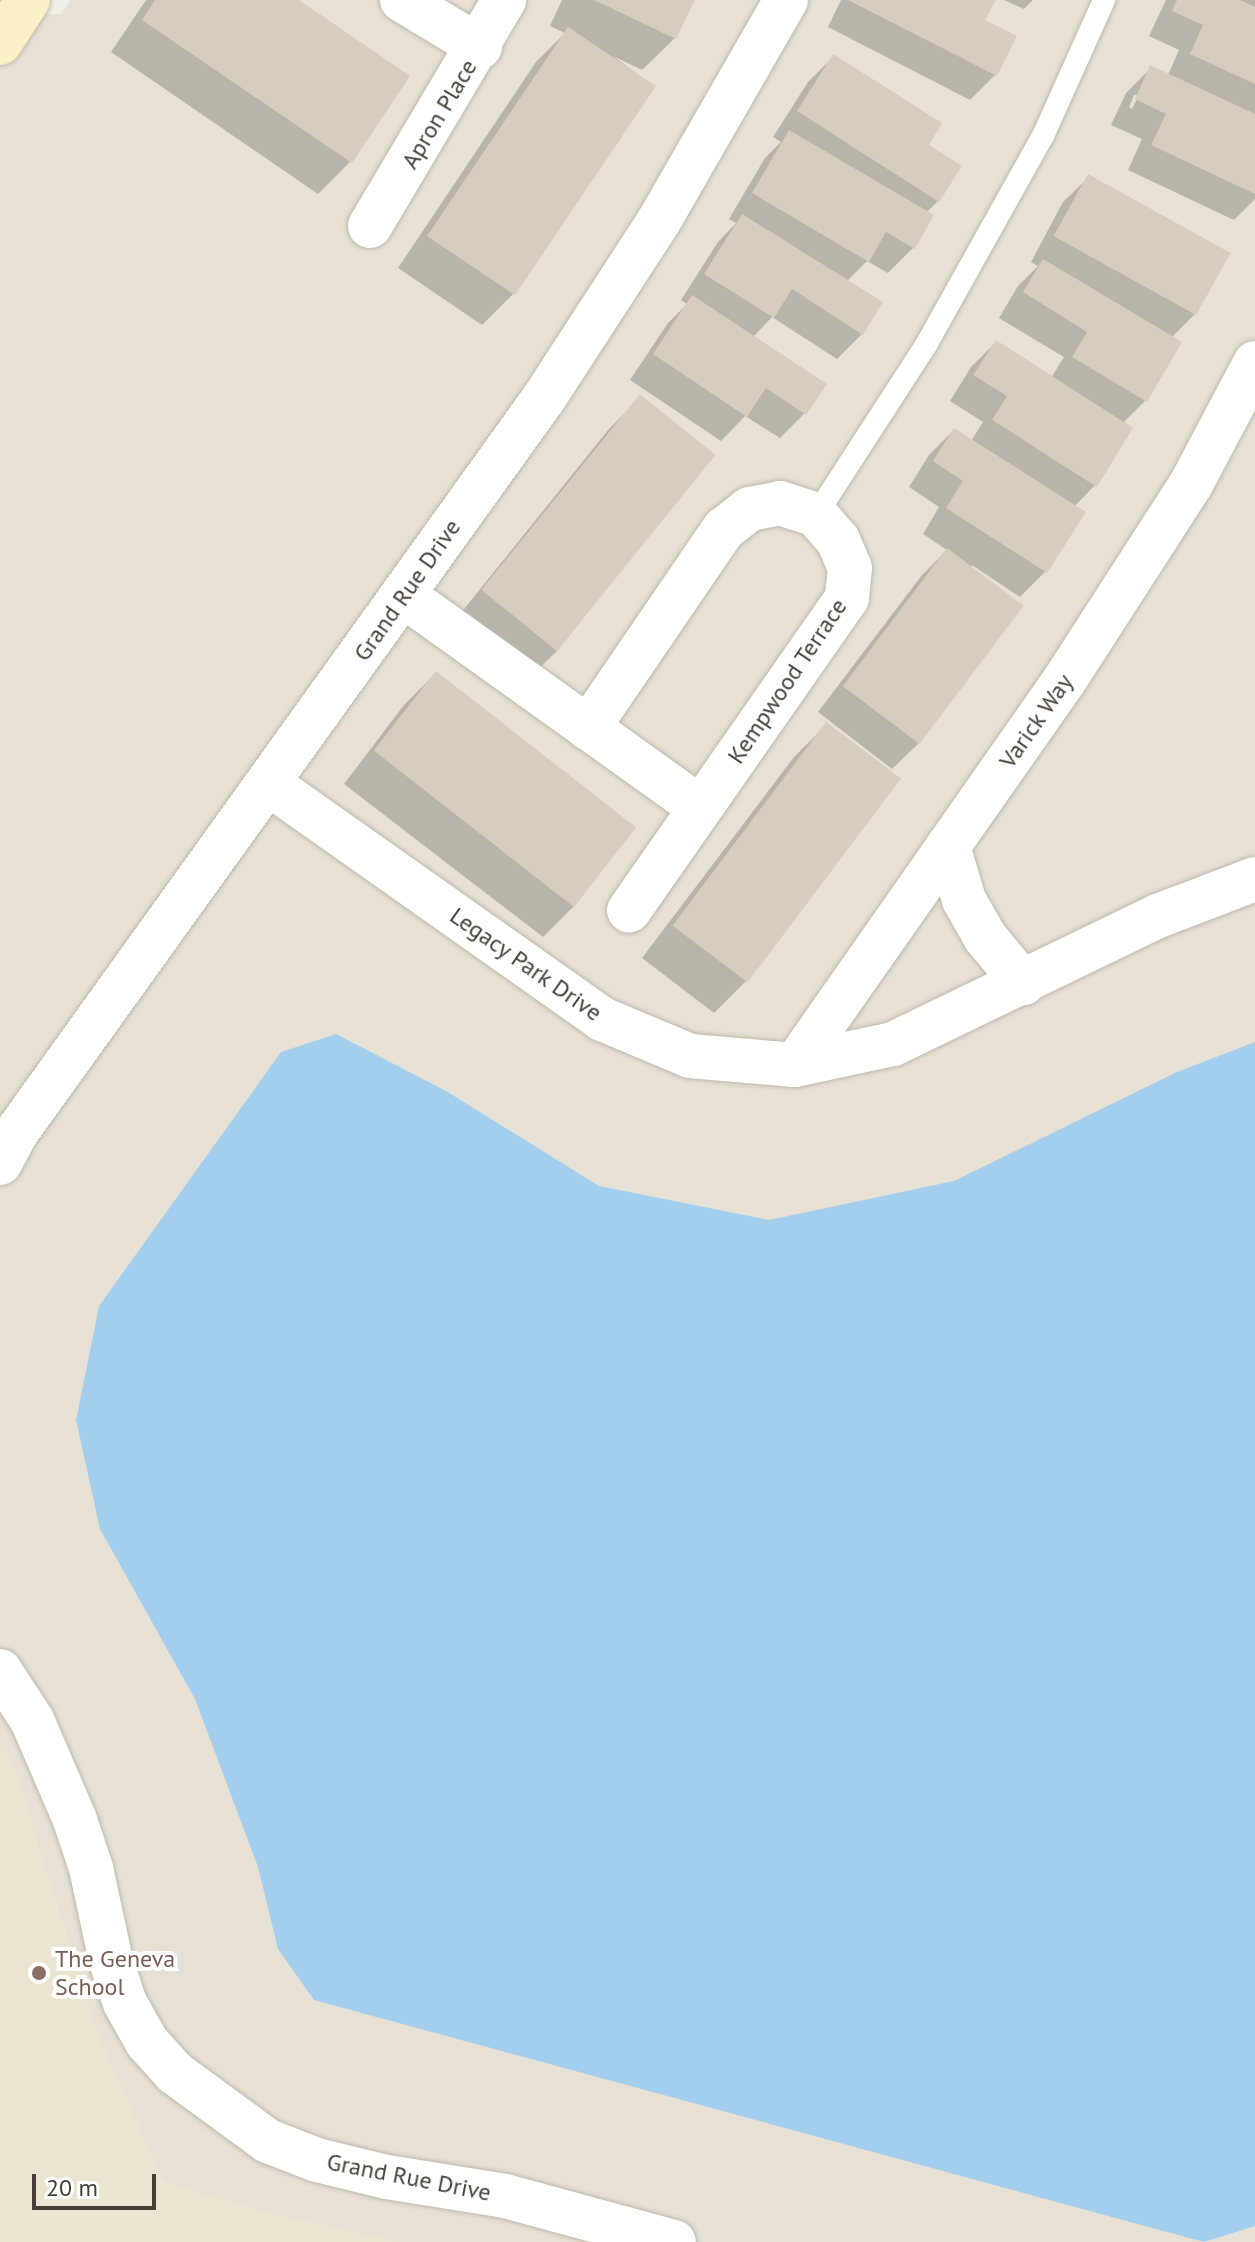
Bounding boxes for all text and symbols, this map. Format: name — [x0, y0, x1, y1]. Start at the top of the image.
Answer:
street label: Apron Place — [395, 54, 483, 174]
street label: Grand Rue Drive — [347, 514, 467, 666]
street label: Kempwood Terrace — [721, 593, 853, 769]
street label: Varick Way — [993, 668, 1079, 774]
street label: Legacy Park Drive — [444, 901, 608, 1027]
place label: The Geneva School — [55, 1945, 175, 2001]
marker: The Geneva School — [30, 1964, 48, 1982]
street label: Grand Rue Drive — [325, 2147, 493, 2207]
scale bar — [36, 2158, 160, 2208]
text: 20 m — [46, 2172, 98, 2203]

